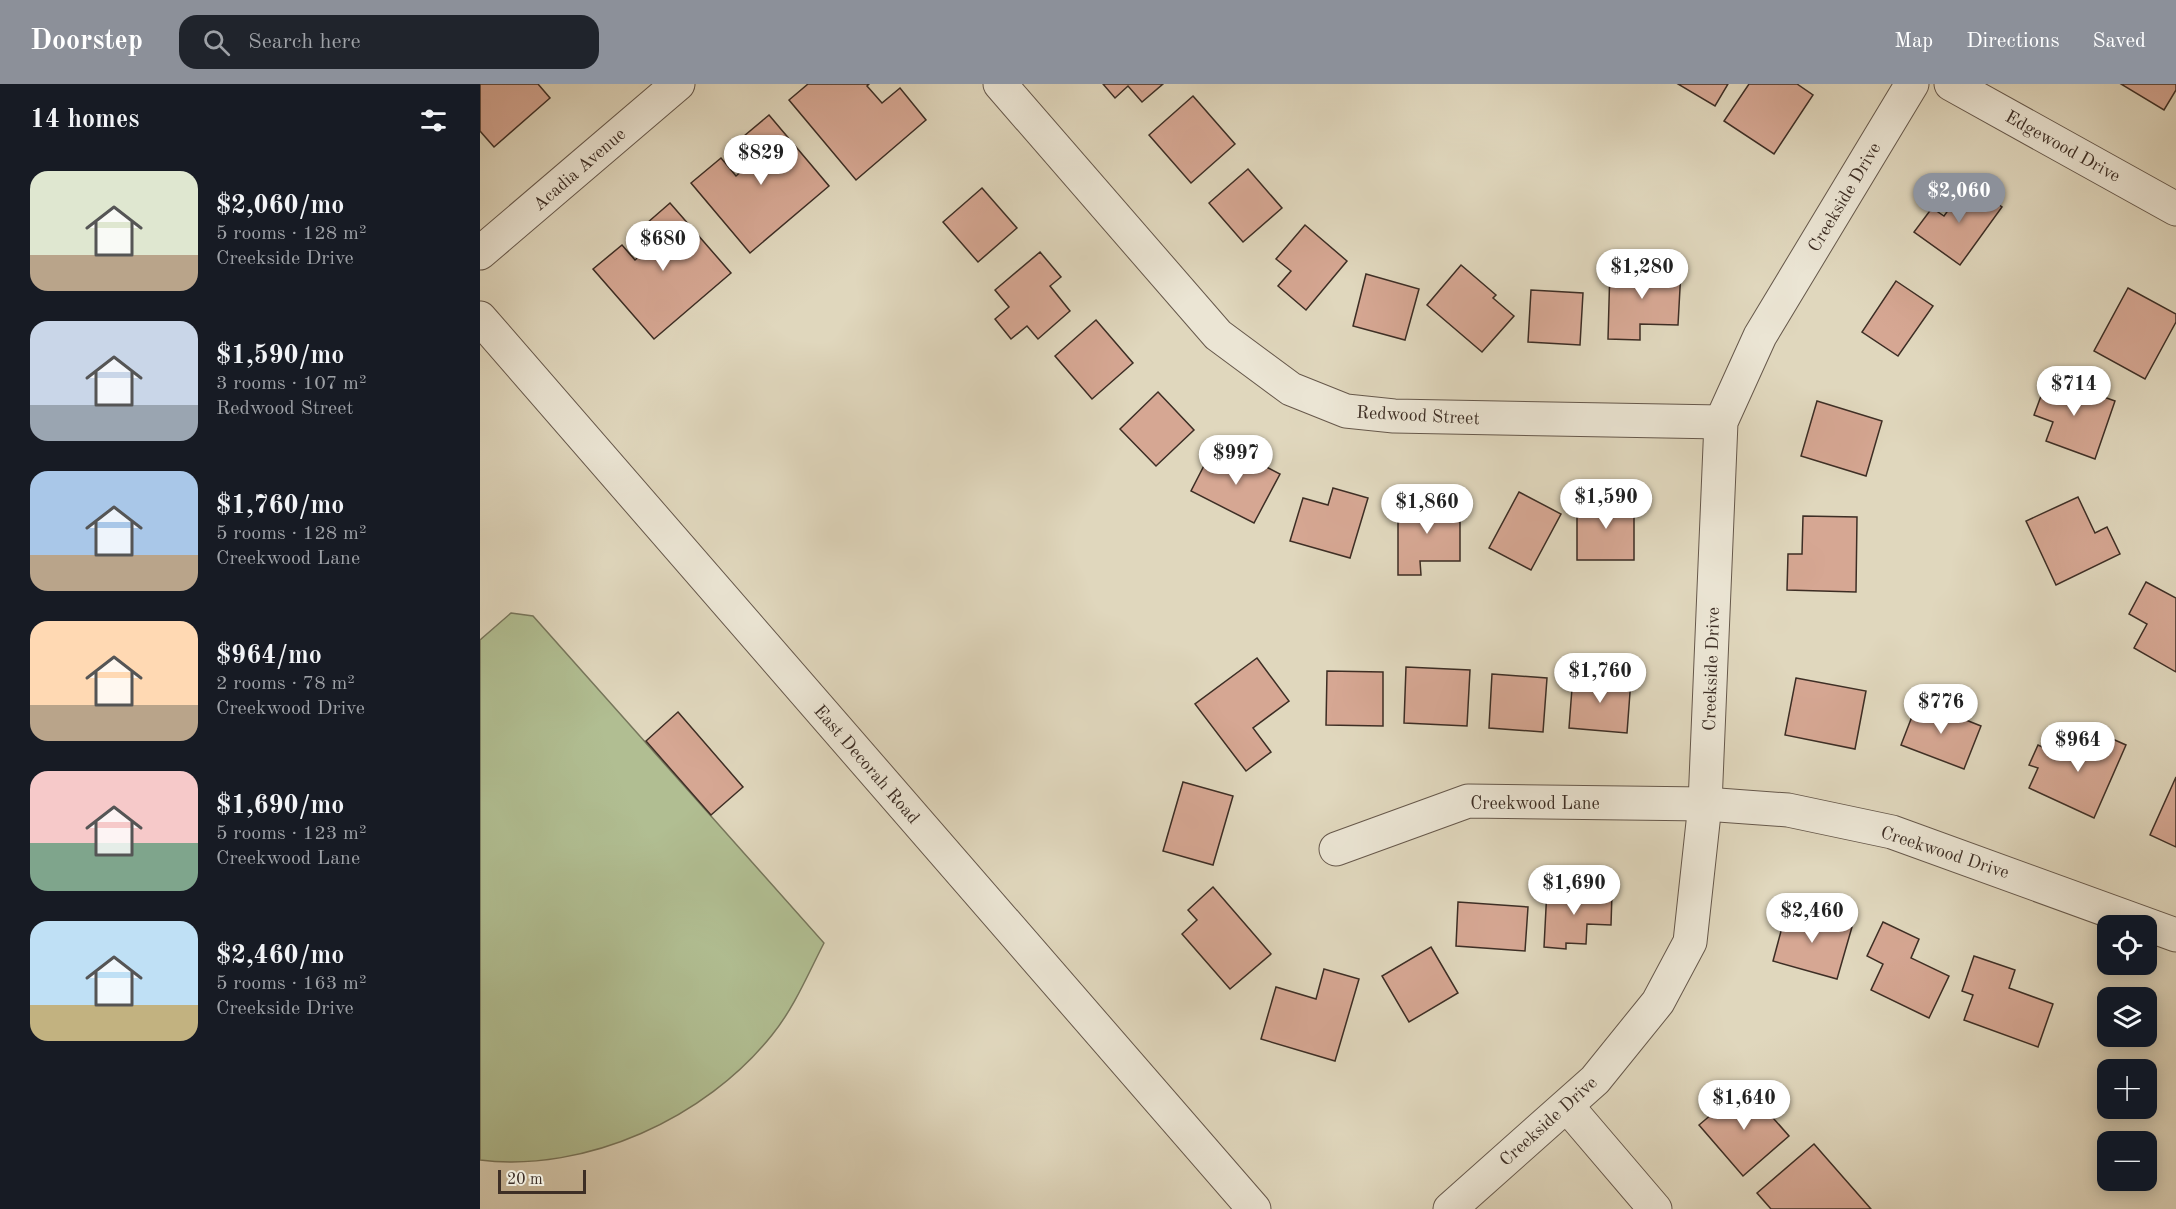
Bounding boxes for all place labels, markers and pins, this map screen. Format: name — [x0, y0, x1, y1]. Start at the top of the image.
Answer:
pin: $829 — [725, 135, 797, 186]
pin: $2,060 — [1910, 173, 2008, 224]
pin: $680 — [627, 221, 699, 272]
pin: $1,280 — [1593, 249, 1691, 300]
pin: $714 — [2038, 366, 2110, 417]
pin: $997 — [1200, 435, 1272, 486]
pin: $1,590 — [1557, 479, 1655, 530]
pin: $1,860 — [1378, 484, 1476, 535]
pin: $1,760 — [1551, 653, 1649, 704]
pin: $776 — [1905, 684, 1977, 735]
pin: $964 — [2042, 722, 2114, 773]
pin: $1,690 — [1525, 865, 1623, 916]
pin: $2,460 — [1763, 893, 1861, 944]
pin: $1,640 — [1695, 1080, 1793, 1131]

